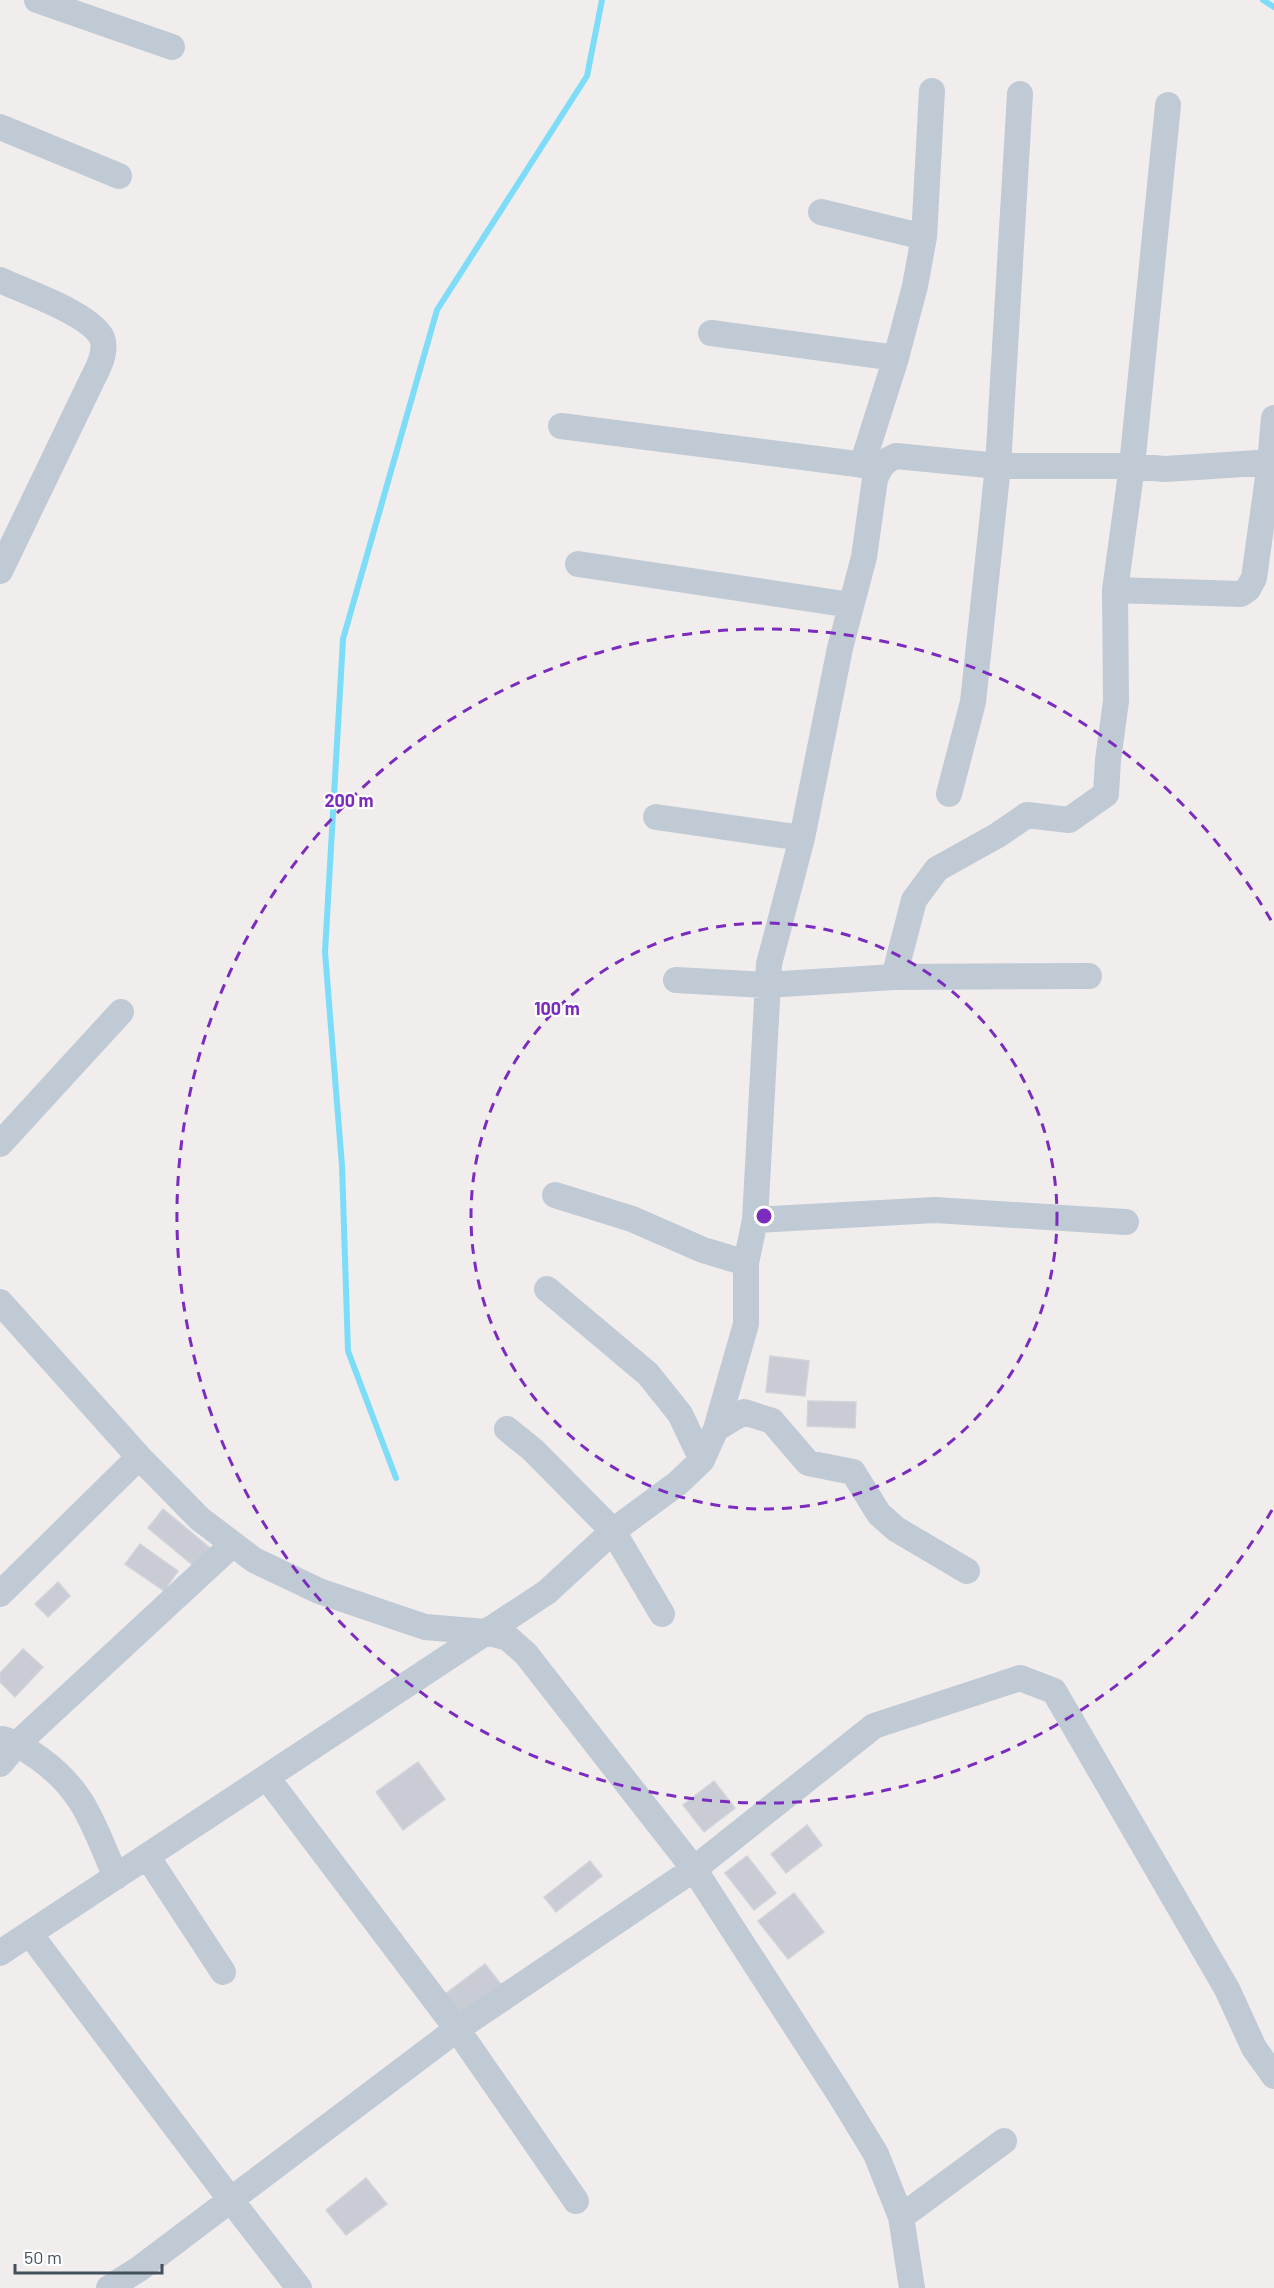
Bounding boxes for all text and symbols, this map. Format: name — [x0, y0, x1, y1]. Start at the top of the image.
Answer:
text: 200 m — [324, 789, 374, 811]
text: 100 m — [534, 997, 580, 1019]
centre of rings — [754, 1206, 774, 1226]
scale bar — [15, 2237, 162, 2275]
text: 50 m — [24, 2246, 62, 2268]

